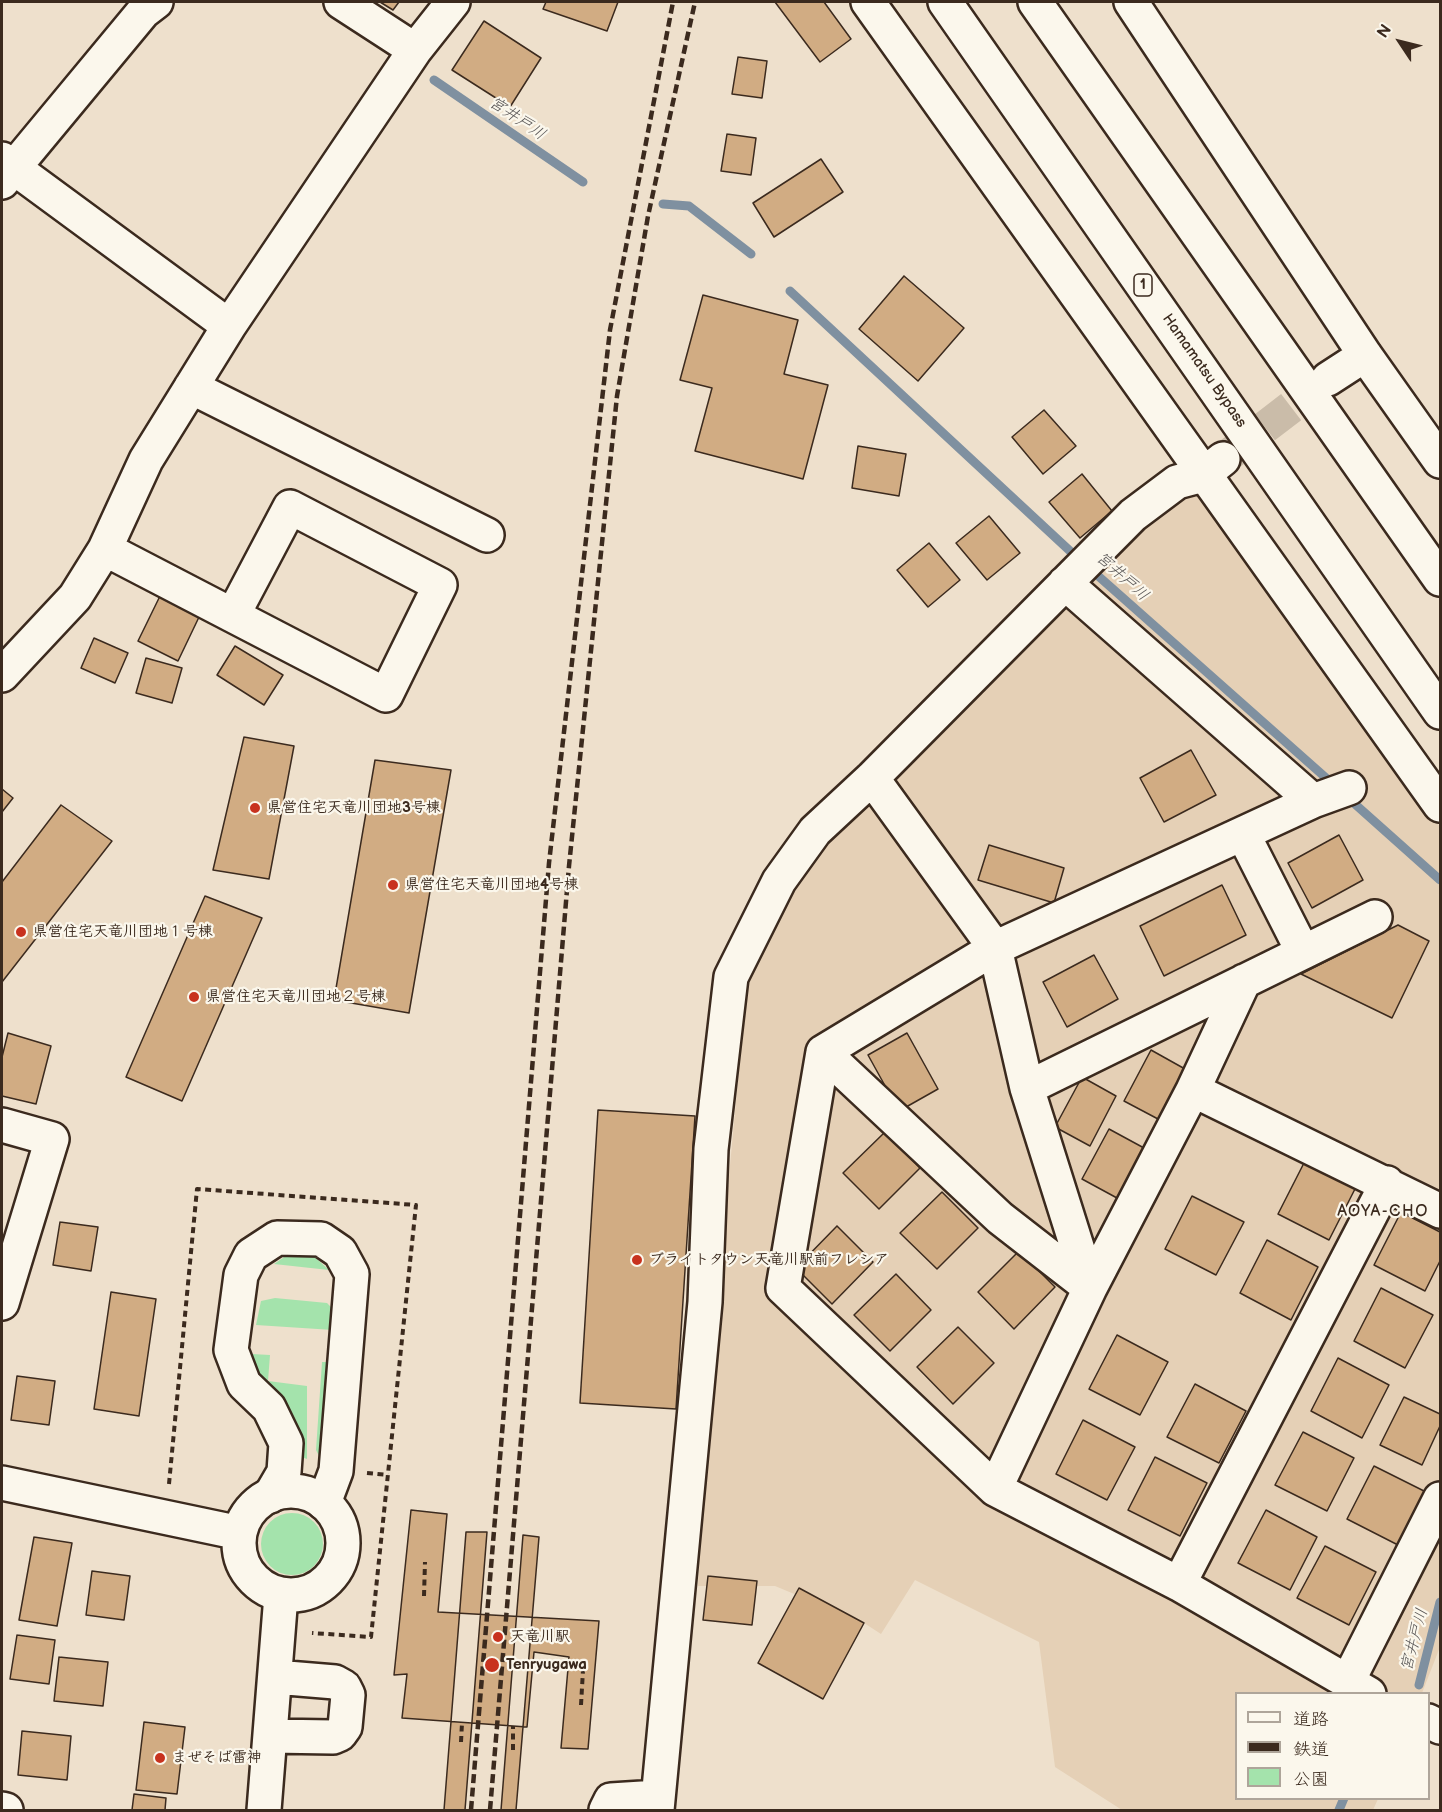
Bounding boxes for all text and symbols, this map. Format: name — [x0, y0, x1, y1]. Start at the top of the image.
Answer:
north arrow — [1370, 12, 1430, 72]
text: N — [1374, 21, 1396, 42]
water label: 宮井戸川 — [485, 93, 549, 145]
road number: 1 — [1134, 274, 1152, 296]
street label: Hamamatsu Bypass — [1158, 311, 1250, 431]
water label: 宮井戸川 — [1092, 548, 1152, 606]
place label: 県営住宅天竜川団地3号棟 — [267, 799, 441, 817]
marker: 県営住宅天竜川団地3号棟 — [248, 801, 262, 815]
place label: 県営住宅天竜川団地4号棟 — [405, 876, 579, 894]
marker: 県営住宅天竜川団地4号棟 — [386, 878, 400, 892]
place label: 県営住宅天竜川団地１号棟 — [33, 923, 213, 941]
marker: 県営住宅天竜川団地１号棟 — [14, 925, 28, 939]
place label: 県営住宅天竜川団地２号棟 — [206, 988, 386, 1006]
marker: 県営住宅天竜川団地２号棟 — [187, 990, 201, 1004]
district label: AOYA-CHO — [1337, 1202, 1429, 1222]
place label: ブライトタウン天竜川駅前フレシア — [649, 1251, 889, 1269]
marker: ブライトタウン天竜川駅前フレシア — [630, 1253, 644, 1267]
water label: 宮井戸川 — [1397, 1607, 1433, 1673]
place label: 天竜川駅 — [510, 1628, 570, 1646]
marker: 天竜川駅 — [491, 1630, 505, 1644]
marker: Tenryugawa — [483, 1656, 501, 1674]
place label: Tenryugawa — [506, 1656, 587, 1674]
legend — [1235, 1692, 1430, 1800]
text: 道路 — [1293, 1709, 1329, 1730]
text: 鉄道 — [1293, 1739, 1329, 1760]
place label: まぜそば雷神 — [172, 1749, 262, 1767]
marker: まぜそば雷神 — [153, 1751, 167, 1765]
text: 公園 — [1293, 1769, 1329, 1790]

